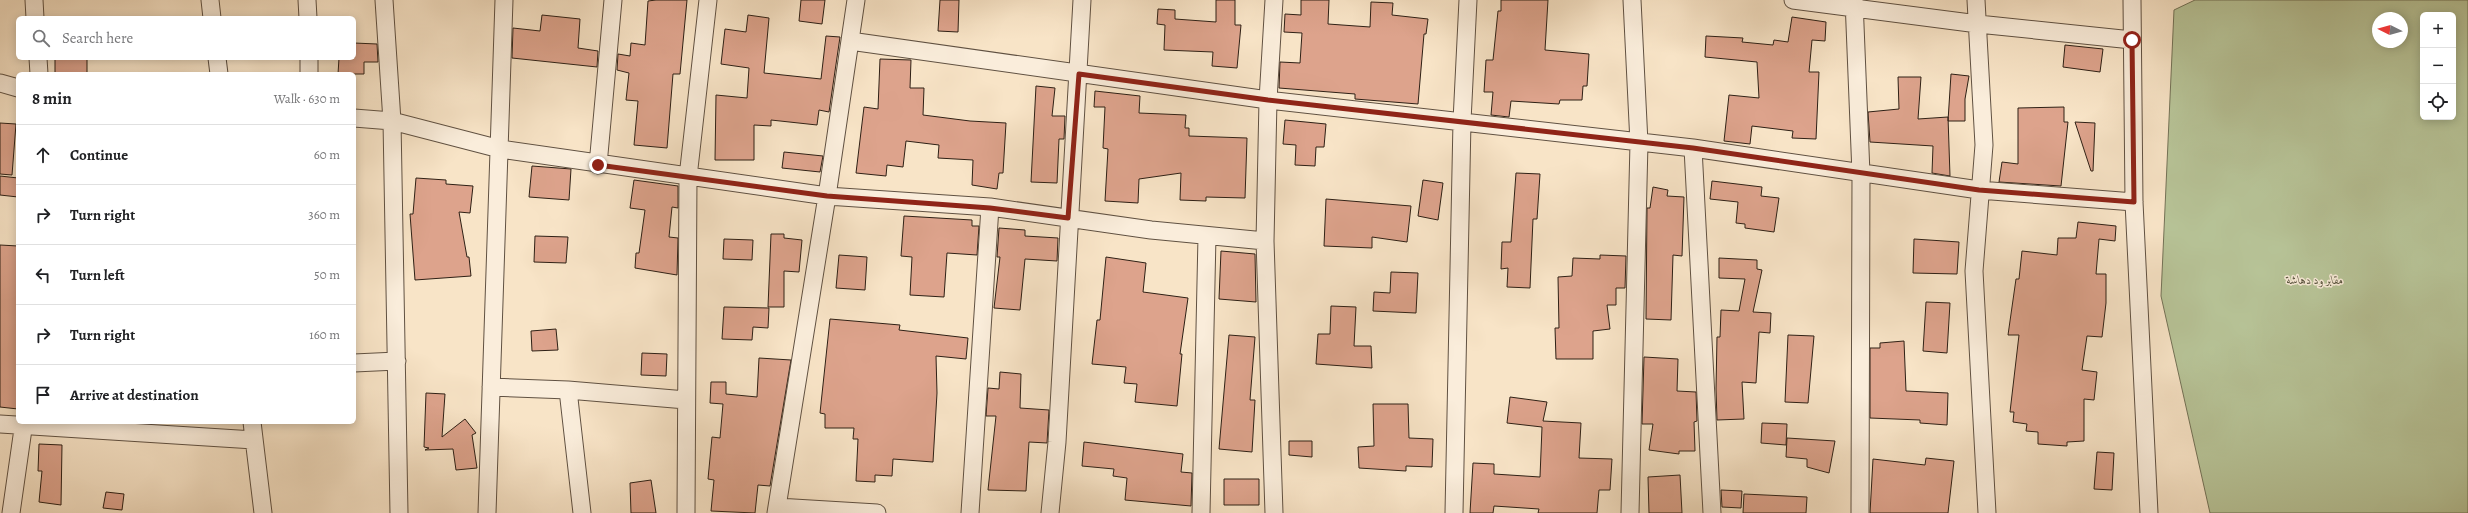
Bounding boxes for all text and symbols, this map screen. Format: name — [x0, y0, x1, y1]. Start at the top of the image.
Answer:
north arrow — [2372, 12, 2408, 48]
map controls — [2420, 12, 2456, 120]
button: + — [2420, 12, 2456, 48]
search box — [16, 16, 356, 60]
icon: search — [30, 27, 52, 49]
text: Search here — [62, 28, 133, 48]
route start — [2123, 31, 2141, 49]
button: − — [2420, 48, 2456, 84]
button: locate — [2420, 84, 2456, 120]
text: 8 min — [32, 87, 72, 110]
text: Walk · 630 m — [274, 90, 340, 107]
icon: ahead — [32, 144, 54, 166]
text: Continue — [70, 145, 128, 165]
text: 60 m — [314, 146, 340, 163]
route end — [589, 156, 607, 174]
icon: right — [32, 204, 54, 226]
text: Turn right — [70, 205, 135, 225]
text: 360 m — [308, 206, 340, 223]
icon: left — [32, 264, 54, 286]
text: Turn left — [70, 265, 125, 285]
text: 50 m — [314, 266, 340, 283]
park label: مقابر ود دهاشة — [2286, 272, 2343, 288]
icon: right — [32, 324, 54, 346]
text: Turn right — [70, 325, 135, 345]
text: 160 m — [309, 326, 340, 343]
icon: arrive — [32, 384, 54, 406]
text: Arrive at destination — [70, 385, 199, 405]

